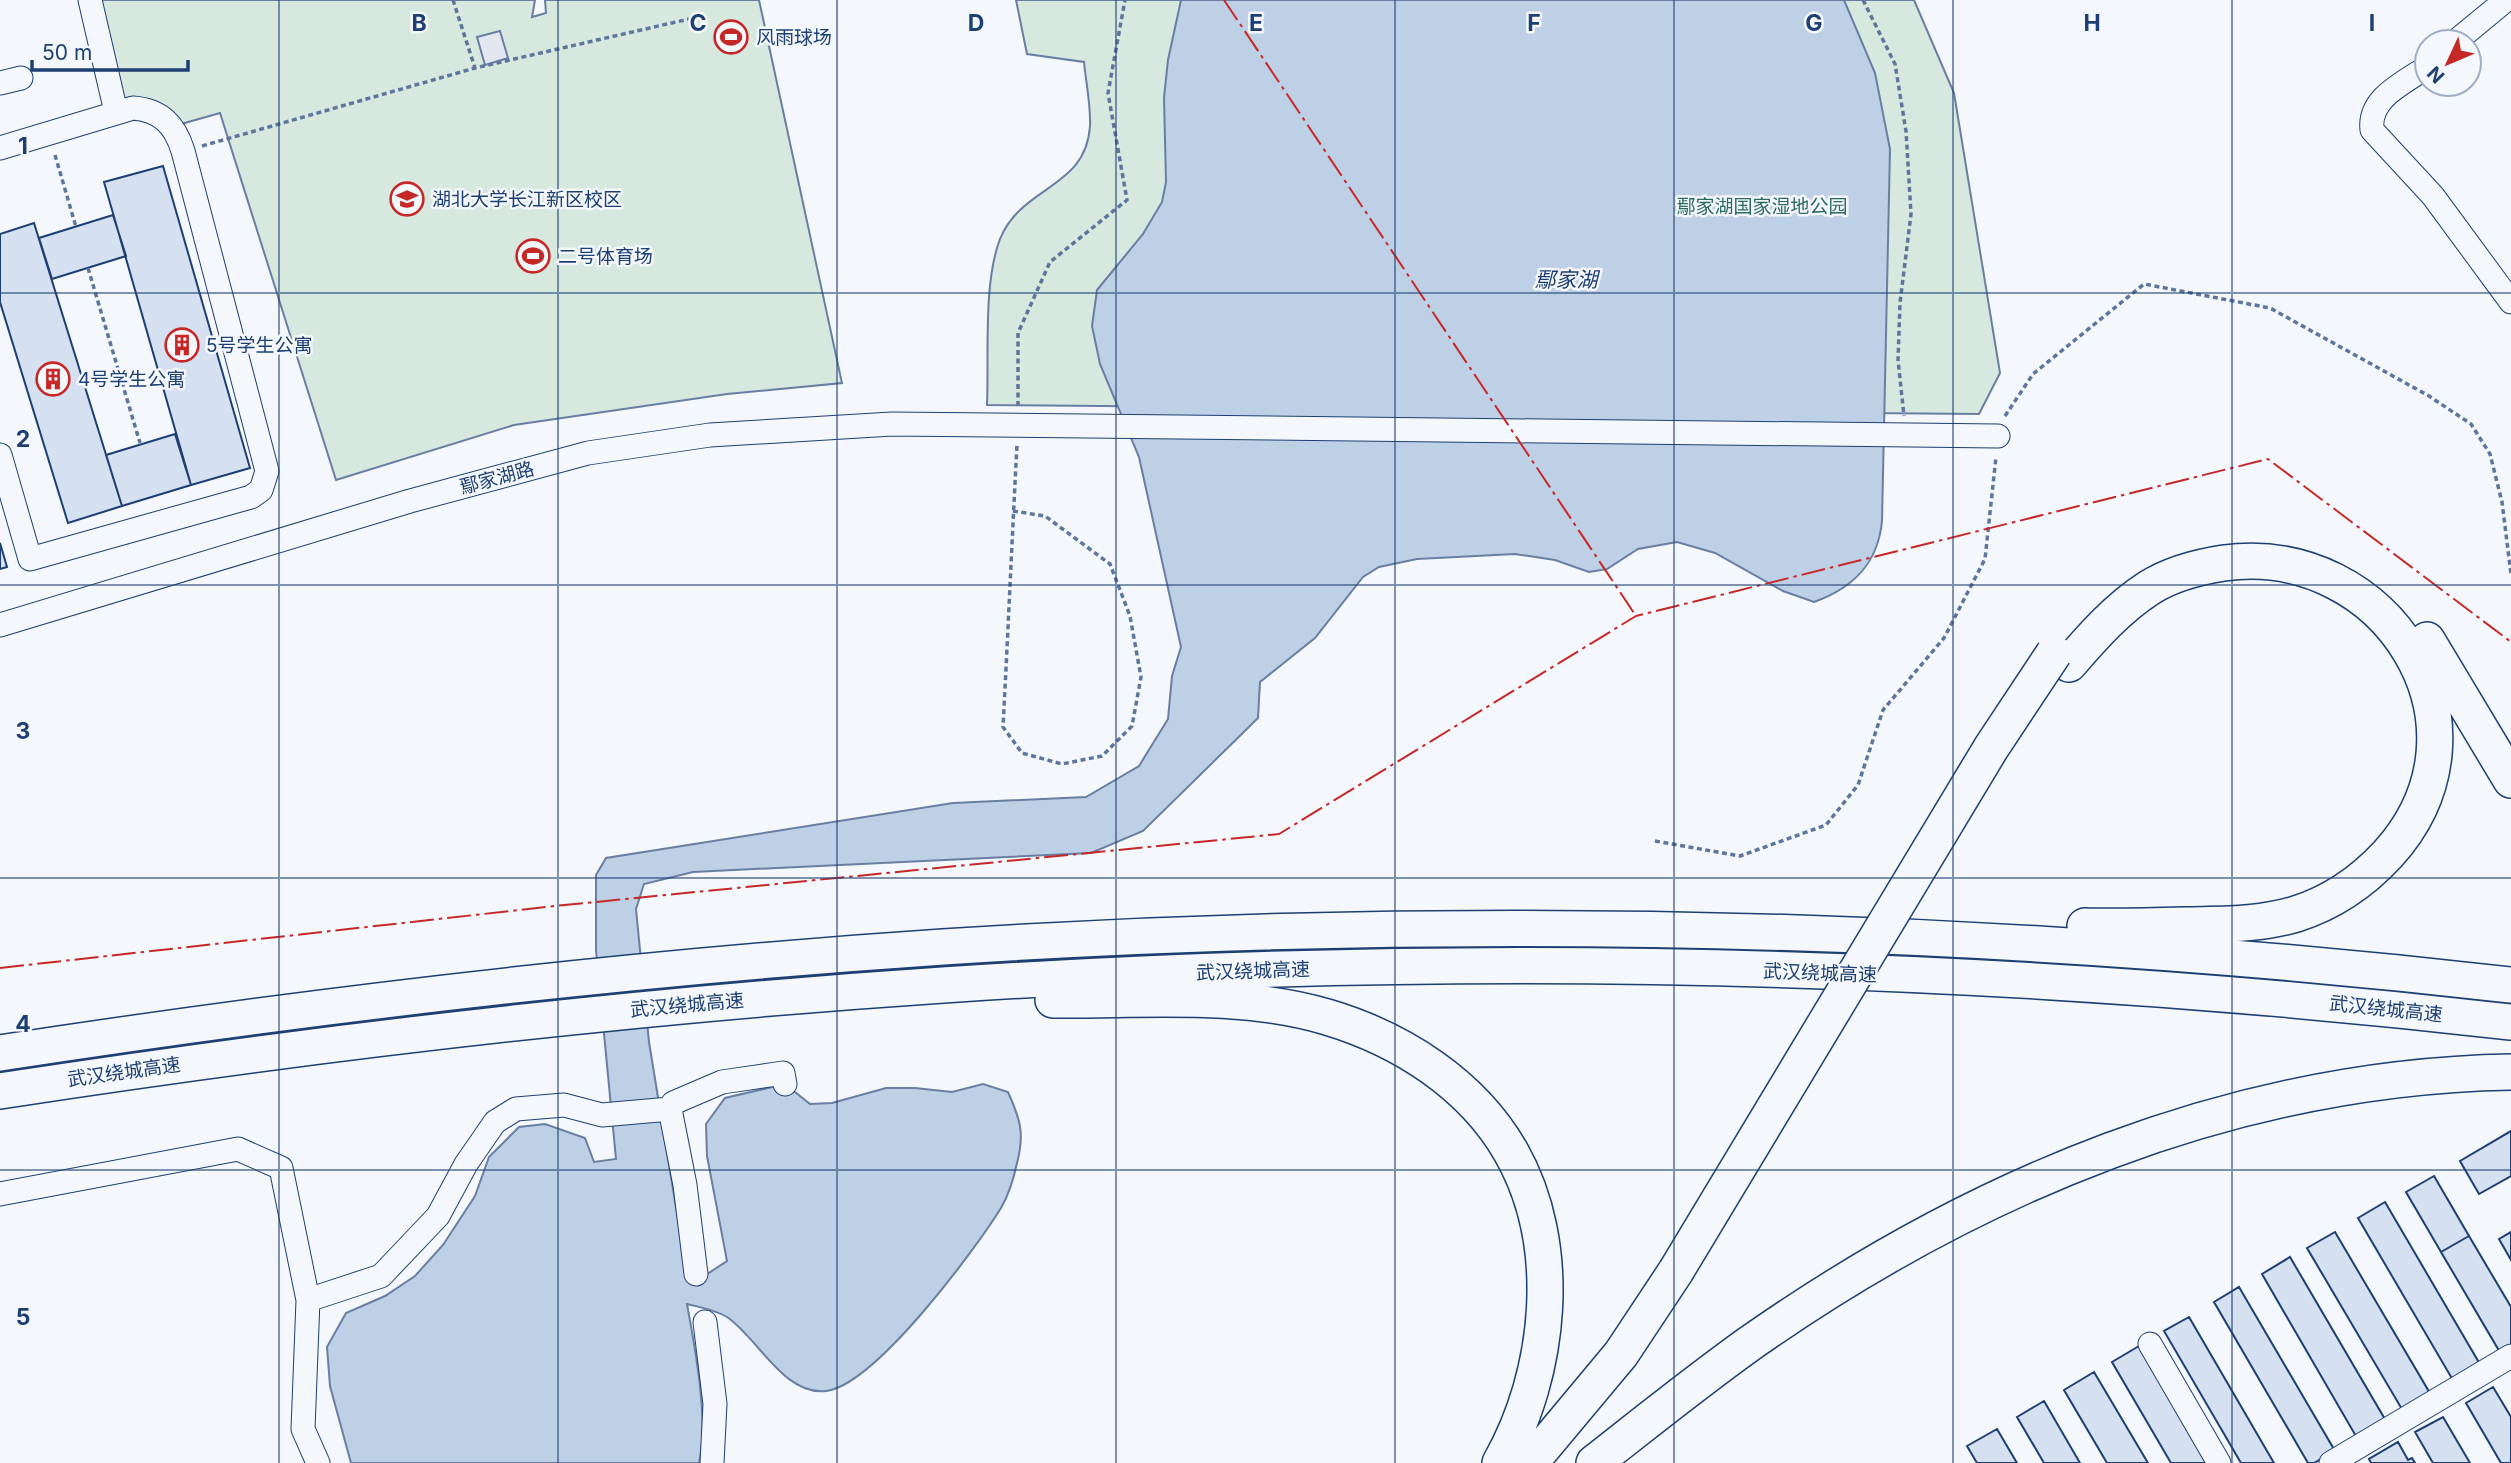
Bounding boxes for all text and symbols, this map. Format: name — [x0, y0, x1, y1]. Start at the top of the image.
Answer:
text: B — [411, 9, 427, 37]
text: C — [689, 9, 707, 37]
text: D — [968, 9, 984, 37]
text: E — [1249, 9, 1263, 37]
text: F — [1527, 9, 1541, 37]
text: G — [1805, 9, 1823, 37]
text: H — [2083, 9, 2101, 37]
text: I — [2369, 9, 2375, 37]
sports icon: 风雨球场 — [712, 18, 750, 56]
place label: 风雨球场 — [756, 26, 832, 49]
scale bar — [32, 28, 187, 72]
north arrow — [2413, 28, 2483, 98]
text: 50 m — [42, 40, 92, 65]
text: N — [2423, 61, 2449, 88]
text: 1 — [18, 132, 28, 160]
school or university icon: 湖北大学长江新区校区 — [388, 180, 426, 218]
place label: 湖北大学长江新区校区 — [432, 188, 622, 211]
park label: 鄢家湖国家湿地公园 — [1676, 195, 1848, 218]
sports icon: 二号体育场 — [514, 237, 552, 275]
place label: 二号体育场 — [558, 245, 653, 268]
water label: 鄢家湖 — [1535, 267, 1600, 292]
building icon: 5号学生公寓 — [163, 326, 201, 364]
place label: 5号学生公寓 — [206, 334, 313, 357]
building icon: 4号学生公寓 — [34, 360, 72, 398]
place label: 4号学生公寓 — [78, 368, 185, 391]
text: 2 — [16, 425, 30, 453]
street label: 鄢家湖路 — [457, 457, 537, 499]
text: 3 — [16, 717, 30, 745]
street label: 武汉绕城高速 — [1196, 958, 1310, 984]
street label: 武汉绕城高速 — [1763, 960, 1877, 986]
street label: 武汉绕城高速 — [629, 989, 745, 1021]
street label: 武汉绕城高速 — [2328, 992, 2444, 1026]
text: 4 — [15, 1010, 31, 1038]
street label: 武汉绕城高速 — [66, 1053, 182, 1091]
text: 5 — [16, 1303, 30, 1331]

